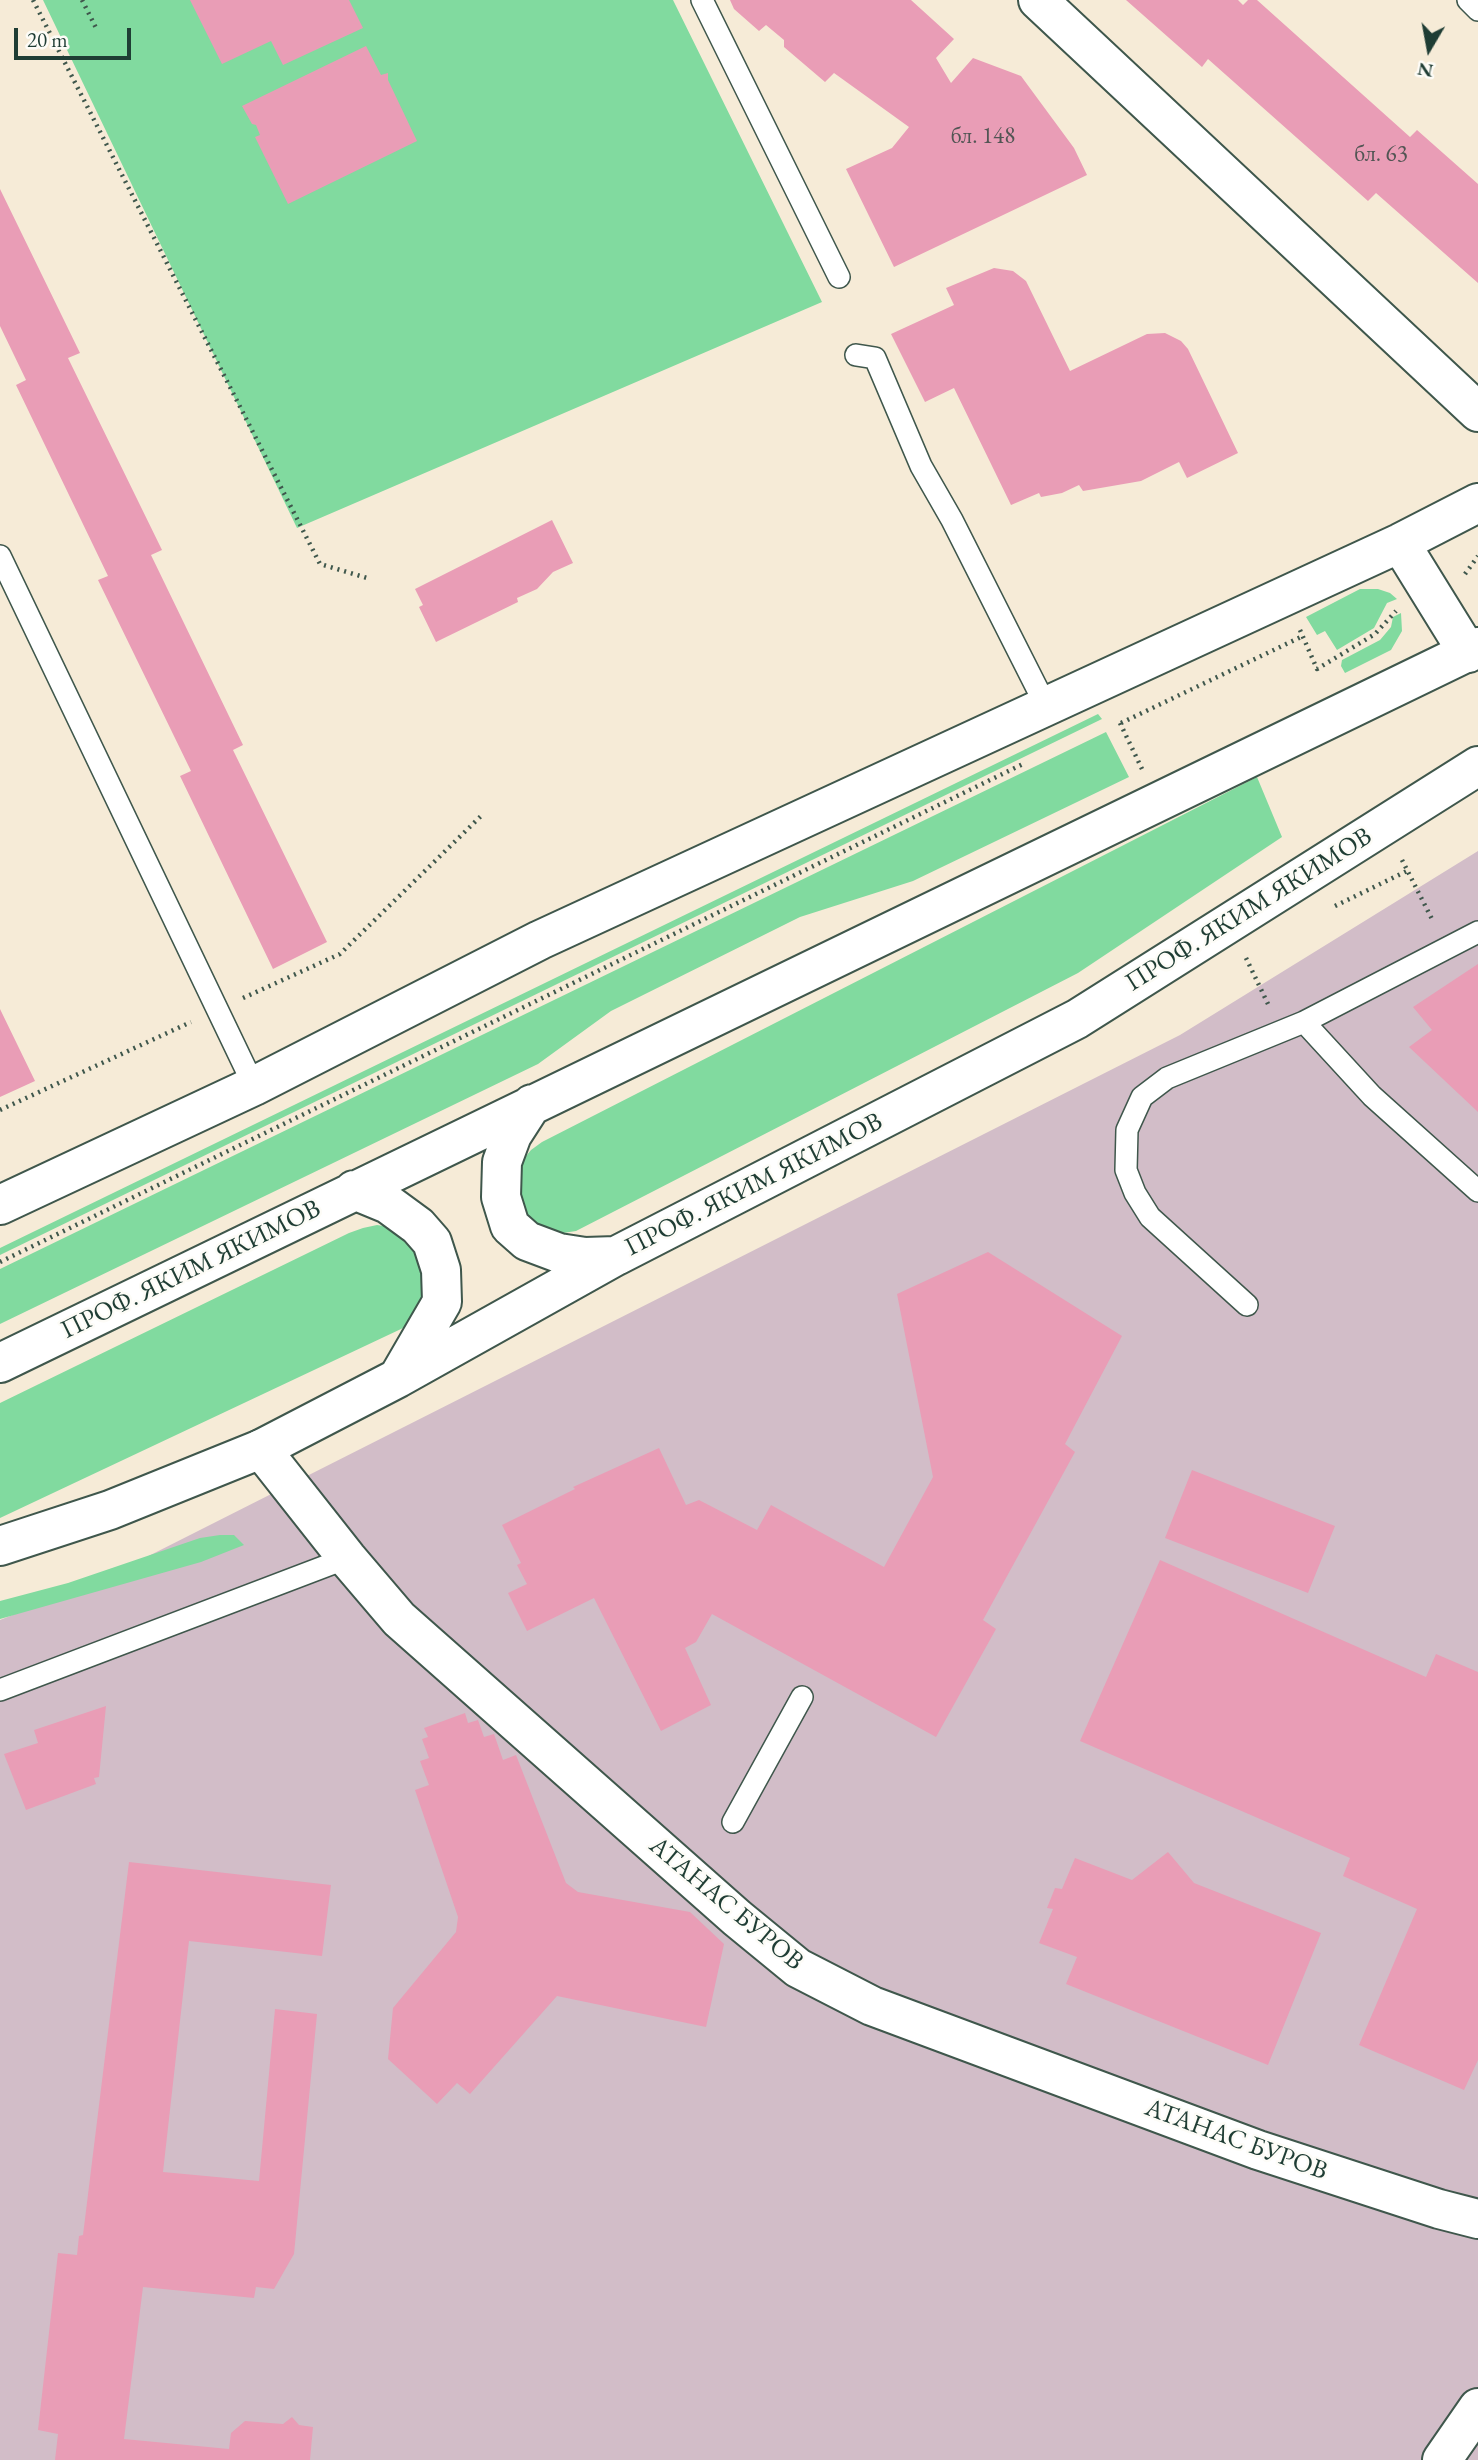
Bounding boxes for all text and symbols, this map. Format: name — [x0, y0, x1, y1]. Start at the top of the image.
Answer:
scale bar — [18, 14, 135, 58]
north arrow — [1394, 14, 1464, 84]
text: 20 m — [27, 26, 68, 53]
text: N — [1416, 57, 1435, 84]
house number: бл. 148 — [951, 123, 1015, 151]
house number: бл. 63 — [1354, 141, 1408, 169]
street label: ПРОФ. ЯКИМ ЯКИМОВ — [1120, 821, 1378, 999]
street label: ПРОФ. ЯКИМ ЯКИМОВ — [620, 1106, 888, 1264]
street label: ПРОФ. ЯКИМ ЯКИМОВ — [56, 1194, 326, 1346]
street label: АТАНАС БУРОВ — [642, 1830, 810, 1978]
street label: АТАНАС БУРОВ — [1140, 2093, 1332, 2187]

